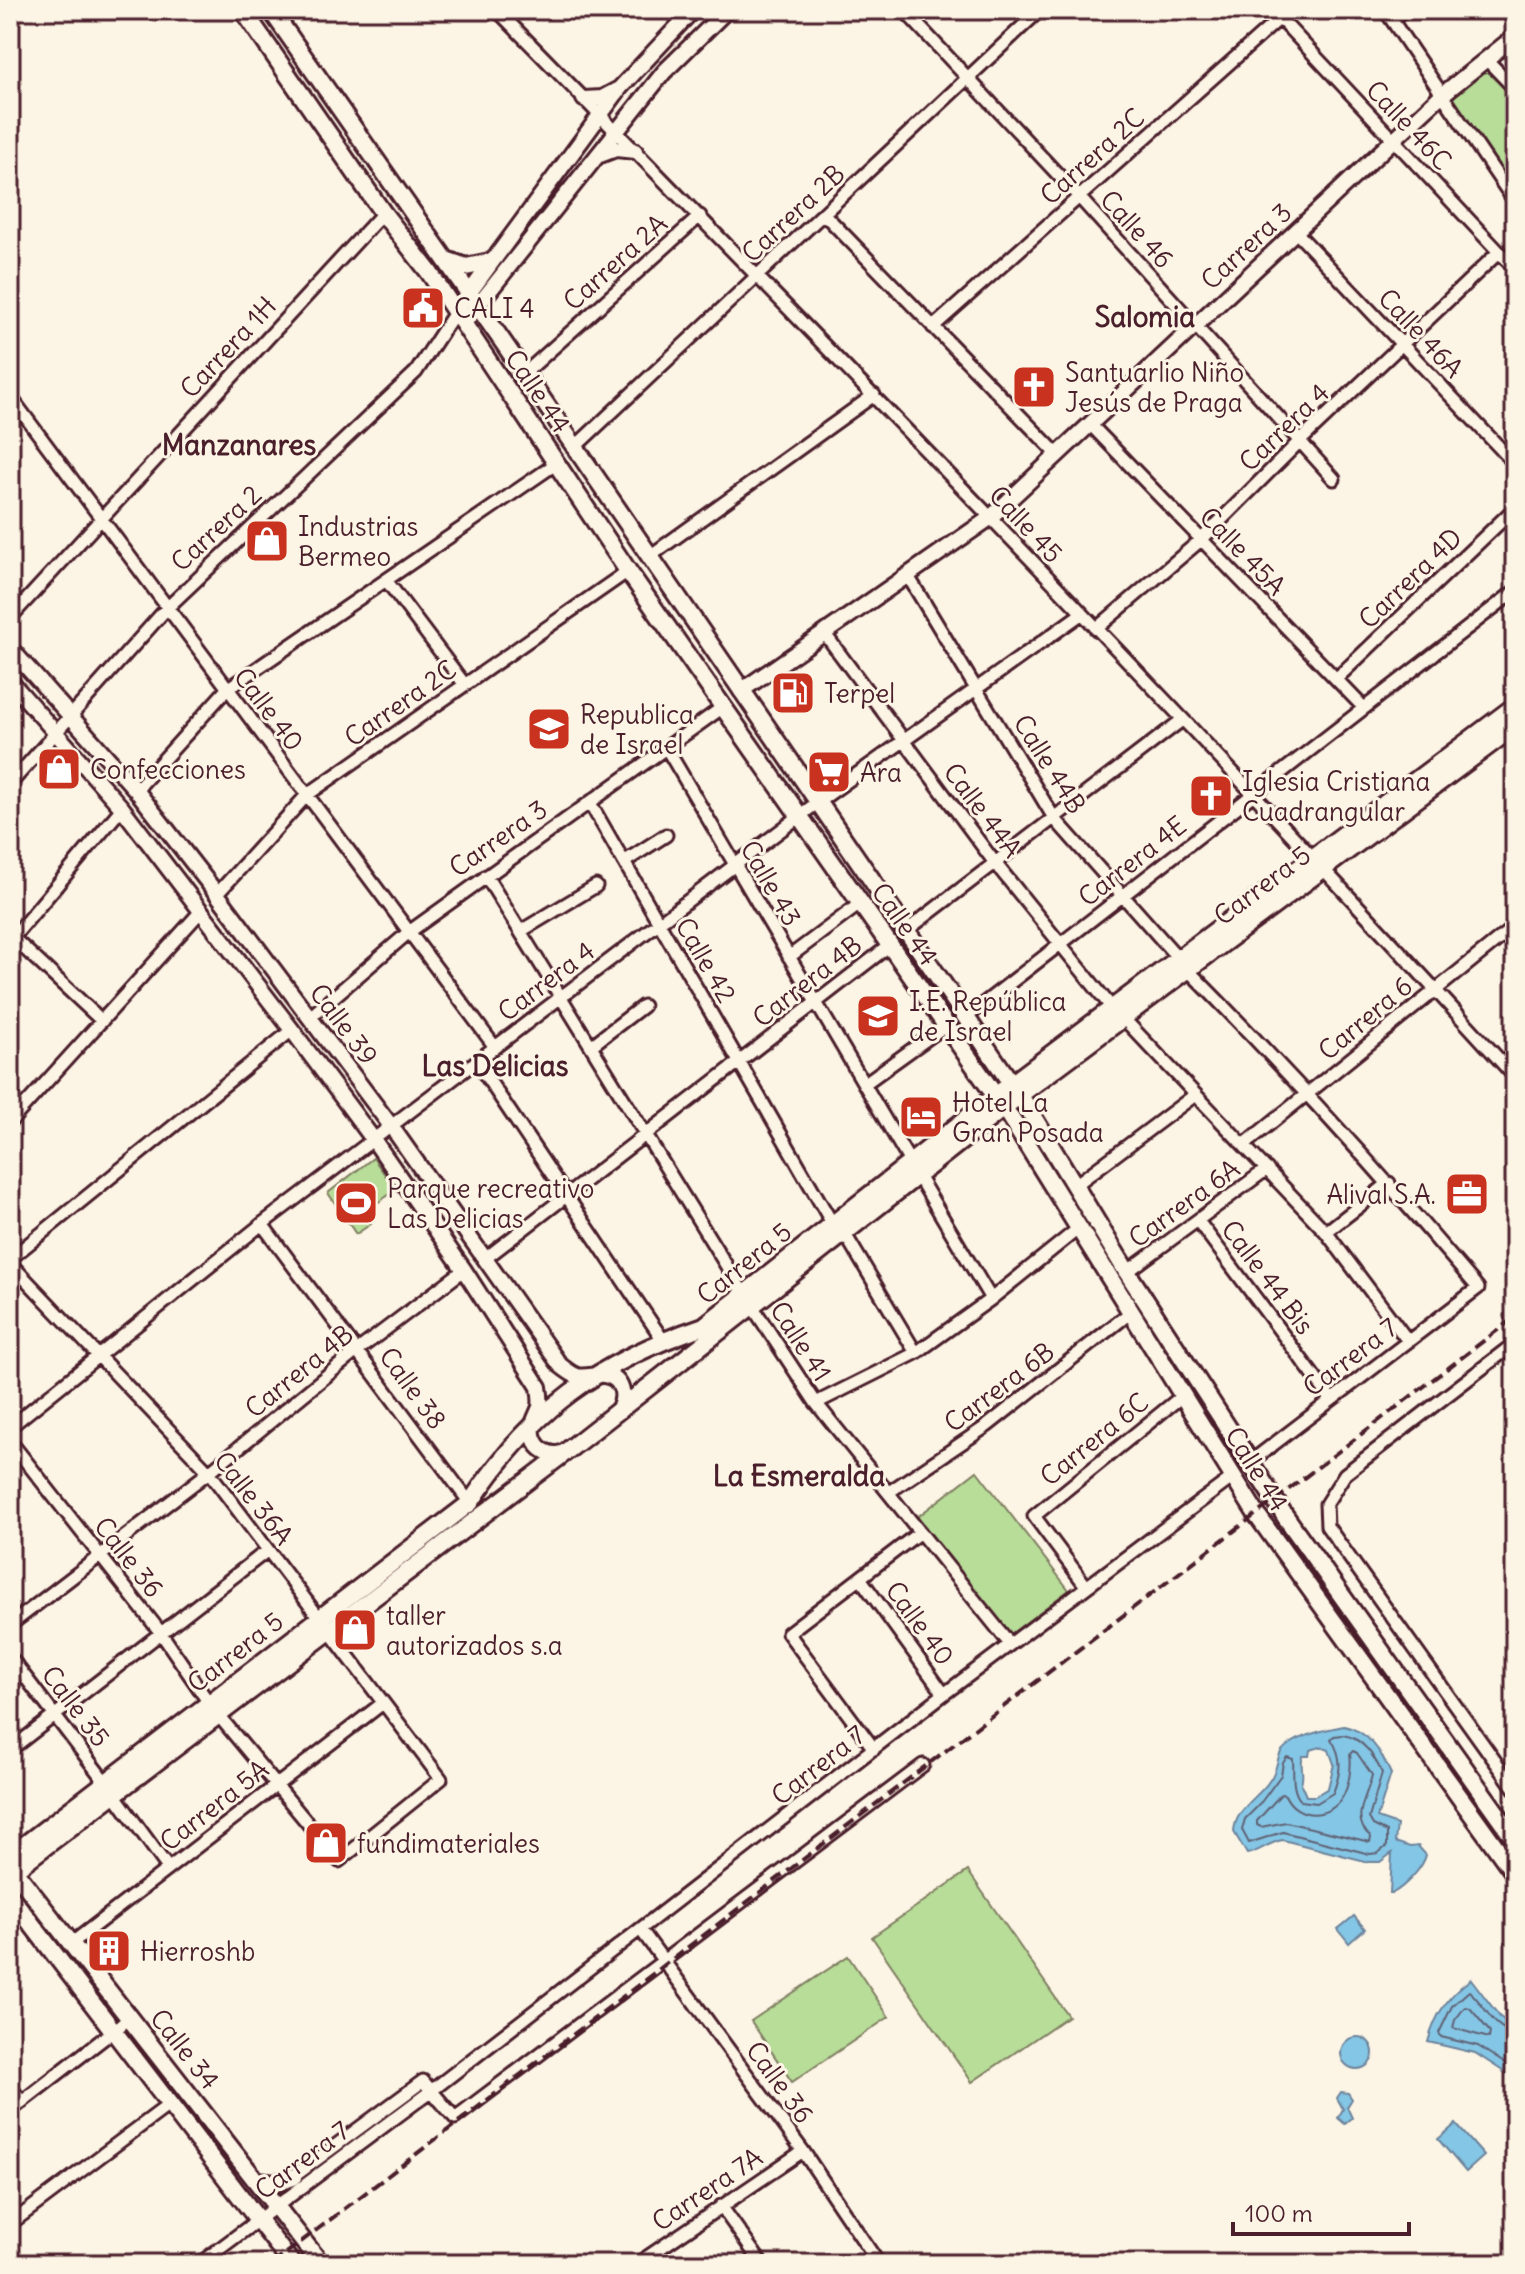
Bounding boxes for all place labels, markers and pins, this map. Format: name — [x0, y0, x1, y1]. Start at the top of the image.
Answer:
public building icon: CALI 4 — [399, 284, 447, 332]
place label: CALI 4 — [454, 292, 535, 325]
place label: Santuarlio Niño Jesús de Praga — [1065, 356, 1244, 419]
church icon: Santuarlio Niño Jesús de Praga — [1010, 363, 1058, 411]
place label: Industrias Bermeo — [298, 510, 418, 573]
shop icon: Industrias Bermeo — [243, 517, 291, 565]
fuel station icon: Terpel — [769, 669, 817, 717]
place label: Terpel — [824, 677, 895, 710]
place label: Republica de Israel — [580, 698, 694, 761]
school or university icon: Republica de Israel — [525, 705, 573, 753]
shop icon: Confecciones — [35, 745, 83, 793]
supermarket icon: Ara — [805, 748, 853, 796]
place label: Confecciones — [90, 753, 246, 786]
place label: Ara — [860, 756, 902, 789]
place label: Iglesia Cristiana Cuadrangular — [1242, 765, 1430, 828]
church icon: Iglesia Cristiana Cuadrangular — [1187, 772, 1235, 820]
place label: I.E. República de Israel — [909, 985, 1066, 1048]
school or university icon: I.E. República de Israel — [854, 992, 902, 1040]
place label: Hotel La Gran Posada — [952, 1086, 1104, 1149]
hotel icon: Hotel La Gran Posada — [897, 1093, 945, 1141]
office icon: Alival S.A. — [1443, 1170, 1491, 1218]
place label: Parque recreativo Las Delicias — [387, 1172, 594, 1235]
place label: Alival S.A. — [1326, 1178, 1436, 1211]
sports icon: Parque recreativo Las Delicias — [332, 1179, 380, 1227]
place label: taller autorizados s.a — [386, 1599, 563, 1662]
shop icon: taller autorizados s.a — [331, 1606, 379, 1654]
shop icon: fundimateriales — [302, 1819, 350, 1867]
place label: fundimateriales — [357, 1827, 540, 1860]
building icon: Hierroshb — [85, 1927, 133, 1975]
place label: Hierroshb — [140, 1935, 255, 1968]

